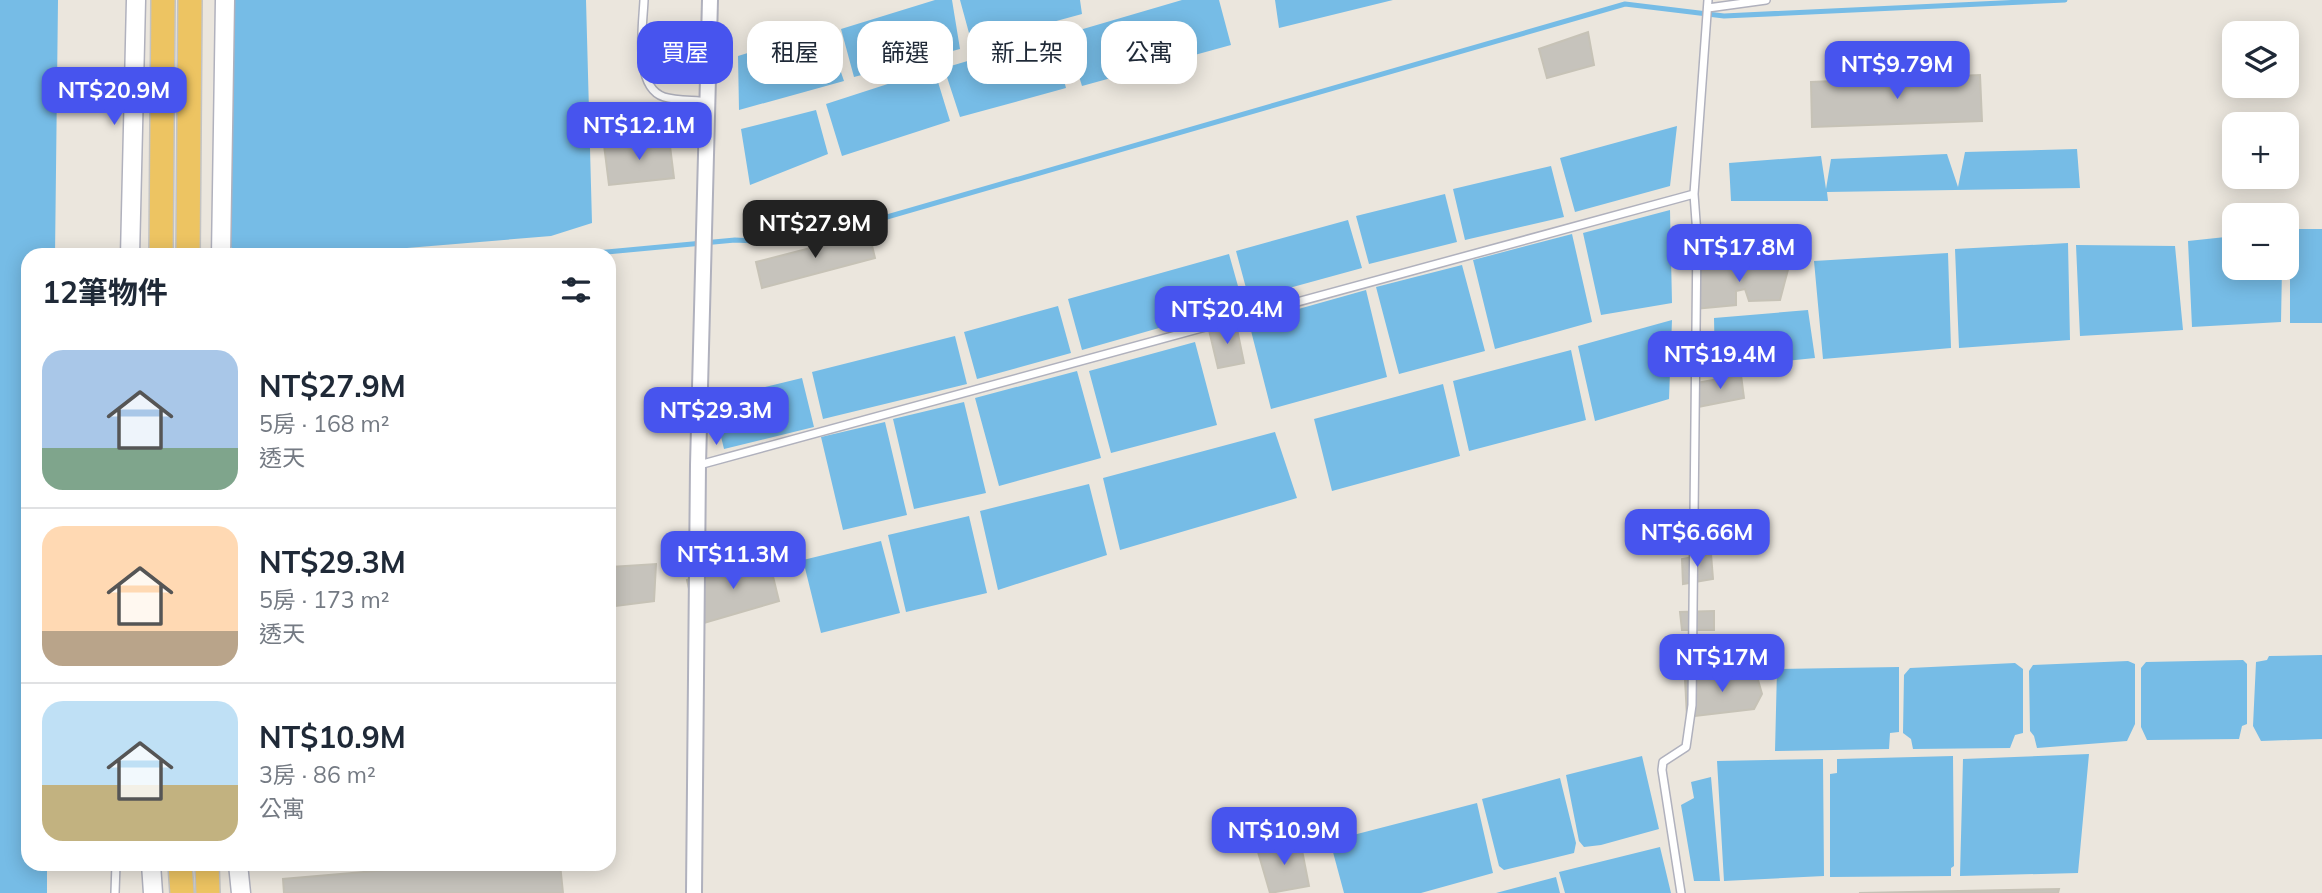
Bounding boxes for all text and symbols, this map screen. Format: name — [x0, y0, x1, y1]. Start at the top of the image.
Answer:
chip: 買屋 — [637, 21, 733, 84]
chip: 租屋 — [747, 21, 843, 84]
chip: 篩選 — [857, 21, 953, 84]
chip: 新上架 — [967, 21, 1087, 84]
chip: 公寓 — [1101, 21, 1197, 84]
map controls — [2222, 21, 2299, 280]
button: layers — [2222, 21, 2299, 98]
pin: NT$9.79M — [1825, 42, 1969, 101]
text: NT$9.79M — [1841, 49, 1953, 78]
pin: NT$20.9M — [42, 68, 186, 127]
text: NT$20.9M — [58, 75, 170, 104]
pin: NT$12.1M — [567, 102, 711, 162]
text: NT$12.1M — [583, 110, 695, 139]
button: + — [2222, 112, 2299, 189]
pin: NT$27.9M — [743, 201, 887, 260]
button: − — [2222, 203, 2299, 280]
text: NT$27.9M — [759, 208, 871, 237]
pin: NT$17.8M — [1667, 224, 1811, 284]
text: NT$17.8M — [1683, 232, 1795, 261]
icon: filters — [557, 271, 595, 309]
text: 12筆物件 — [42, 273, 168, 311]
pin: NT$20.4M — [1155, 286, 1299, 346]
text: NT$20.4M — [1171, 294, 1283, 323]
pin: NT$19.4M — [1648, 332, 1792, 391]
text: NT$19.4M — [1664, 339, 1776, 368]
text: NT$27.9M — [259, 367, 406, 405]
icon: home — [98, 378, 182, 462]
pin: NT$29.3M — [644, 388, 788, 447]
text: NT$29.3M — [660, 395, 772, 424]
text: 5房 · 168 m² — [259, 409, 389, 438]
text: 透天 — [259, 443, 305, 472]
pin: NT$6.66M — [1625, 510, 1769, 569]
text: NT$6.66M — [1641, 517, 1753, 546]
pin: NT$11.3M — [661, 532, 805, 591]
text: NT$11.3M — [677, 539, 789, 568]
text: NT$29.3M — [259, 543, 406, 581]
icon: home — [98, 554, 182, 638]
text: 5房 · 173 m² — [259, 585, 389, 614]
text: 透天 — [259, 619, 305, 648]
pin: NT$17M — [1665, 634, 1779, 694]
text: NT$17M — [1675, 642, 1769, 671]
text: NT$10.9M — [259, 718, 406, 756]
icon: home — [98, 729, 182, 813]
text: 3房 · 86 m² — [259, 760, 376, 789]
text: 公寓 — [259, 794, 305, 823]
pin: NT$10.9M — [1212, 808, 1356, 867]
text: NT$10.9M — [1228, 815, 1340, 844]

